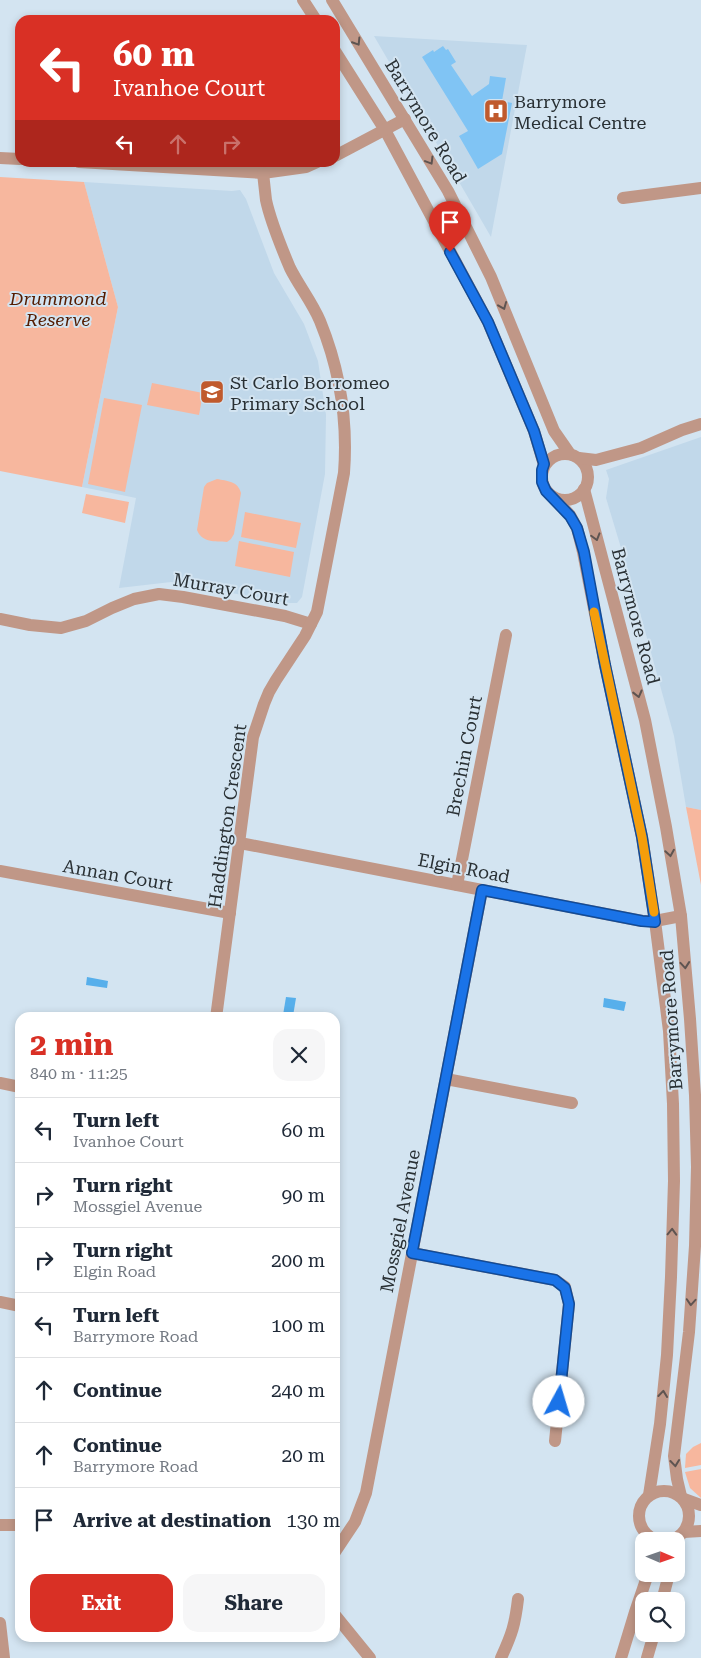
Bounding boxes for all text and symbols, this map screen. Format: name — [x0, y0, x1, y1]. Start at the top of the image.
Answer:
text: 60 m — [113, 34, 195, 75]
icon: left — [30, 35, 95, 100]
one-way arrow — [351, 36, 361, 45]
street label: Barrymore Road — [381, 55, 472, 187]
text: Ivanhoe Court — [113, 76, 265, 101]
place label: Barrymore Medical Centre — [514, 91, 647, 133]
hospital icon: Barrymore Medical Centre — [483, 98, 509, 124]
icon: left — [111, 130, 139, 158]
icon: ahead — [164, 130, 192, 158]
icon: right — [217, 130, 245, 158]
one-way arrow — [424, 155, 434, 164]
pin — [429, 201, 471, 252]
icon: arrive — [436, 208, 464, 236]
park label: Drummond Reserve — [9, 288, 106, 330]
one-way arrow — [497, 301, 508, 310]
place label: St Carlo Borromeo Primary School — [230, 372, 390, 414]
school or university icon: St Carlo Borromeo Primary School — [199, 379, 225, 405]
one-way arrow — [591, 532, 601, 540]
street label: Barrymore Road — [608, 545, 664, 687]
street label: Murray Court — [172, 568, 291, 610]
one-way arrow — [632, 689, 643, 698]
street label: Brechin Court — [442, 694, 486, 818]
street label: Haddington Crescent — [204, 722, 250, 910]
one-way arrow — [665, 848, 675, 857]
street label: Elgin Road — [416, 849, 512, 887]
street label: Annan Court — [61, 855, 175, 895]
street label: Barrymore Road — [656, 949, 686, 1091]
one-way arrow — [679, 961, 690, 969]
text: 2 min — [30, 1027, 113, 1062]
button: close — [273, 1029, 325, 1081]
text: 840 m · 11:25 — [30, 1064, 128, 1083]
text: Turn left — [73, 1109, 159, 1132]
icon: left — [30, 1116, 58, 1144]
text: 60 m — [282, 1119, 325, 1142]
text: Ivanhoe Court — [73, 1132, 184, 1151]
street label: Mossgiel Avenue — [376, 1148, 424, 1294]
text: Turn right — [73, 1174, 173, 1197]
icon: right — [30, 1181, 58, 1209]
text: 90 m — [282, 1184, 325, 1207]
text: Mossgiel Avenue — [73, 1197, 202, 1216]
one-way arrow — [667, 1228, 678, 1236]
text: Turn right — [73, 1239, 173, 1262]
icon: right — [30, 1246, 58, 1274]
text: 200 m — [271, 1249, 325, 1272]
text: Elgin Road — [73, 1262, 156, 1281]
one-way arrow — [686, 1298, 697, 1306]
text: Turn left — [73, 1304, 159, 1327]
icon: left — [30, 1311, 58, 1339]
text: 100 m — [271, 1314, 325, 1337]
text: Barrymore Road — [73, 1327, 198, 1346]
position arrow — [532, 1375, 584, 1427]
icon: ahead — [30, 1376, 58, 1404]
text: Continue — [73, 1379, 162, 1402]
text: 240 m — [271, 1379, 325, 1402]
one-way arrow — [657, 1390, 668, 1398]
text: Continue — [73, 1434, 162, 1457]
icon: ahead — [30, 1441, 58, 1469]
text: 20 m — [282, 1444, 325, 1467]
text: Barrymore Road — [73, 1457, 198, 1476]
one-way arrow — [669, 1459, 680, 1467]
icon: arrive — [30, 1506, 58, 1534]
text: Arrive at destination — [73, 1509, 271, 1532]
text: 130 m — [286, 1509, 340, 1532]
north arrow — [635, 1532, 685, 1582]
map controls — [635, 1532, 685, 1642]
button: Exit — [30, 1574, 173, 1632]
button: Share — [183, 1574, 325, 1632]
button: search — [635, 1592, 685, 1642]

